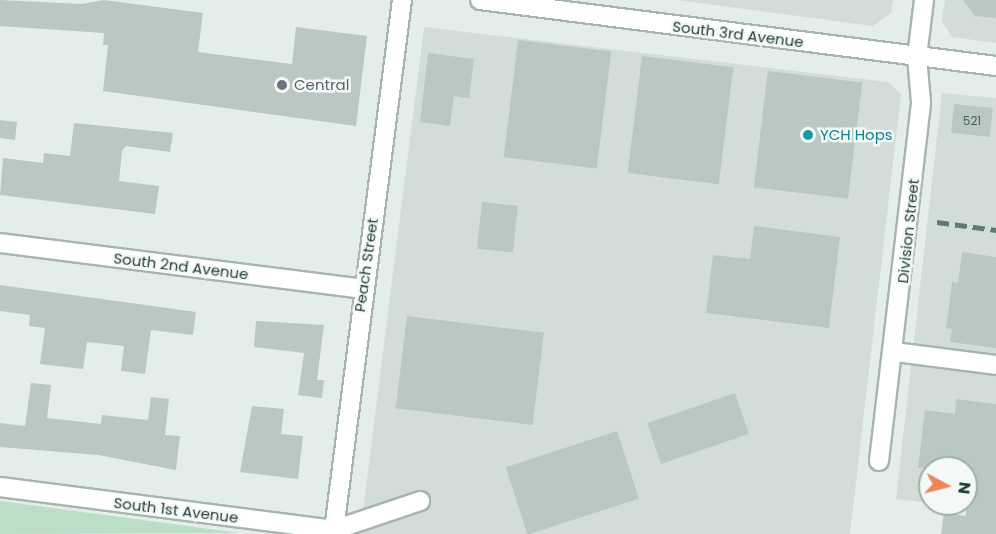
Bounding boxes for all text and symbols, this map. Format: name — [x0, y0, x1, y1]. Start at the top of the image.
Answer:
street label: South 3rd Avenue — [671, 17, 805, 51]
place label: Central — [294, 76, 349, 94]
marker: Central — [275, 78, 289, 92]
house number: 521 — [963, 114, 981, 128]
place label: YCH Hops — [820, 126, 893, 144]
marker: YCH Hops — [801, 128, 815, 142]
street label: Division Street — [894, 178, 922, 284]
street label: Peach Street — [350, 217, 382, 313]
street label: South 2nd Avenue — [113, 249, 249, 283]
north arrow — [918, 456, 978, 516]
text: N — [952, 481, 977, 495]
street label: South 1st Avenue — [113, 493, 239, 527]

